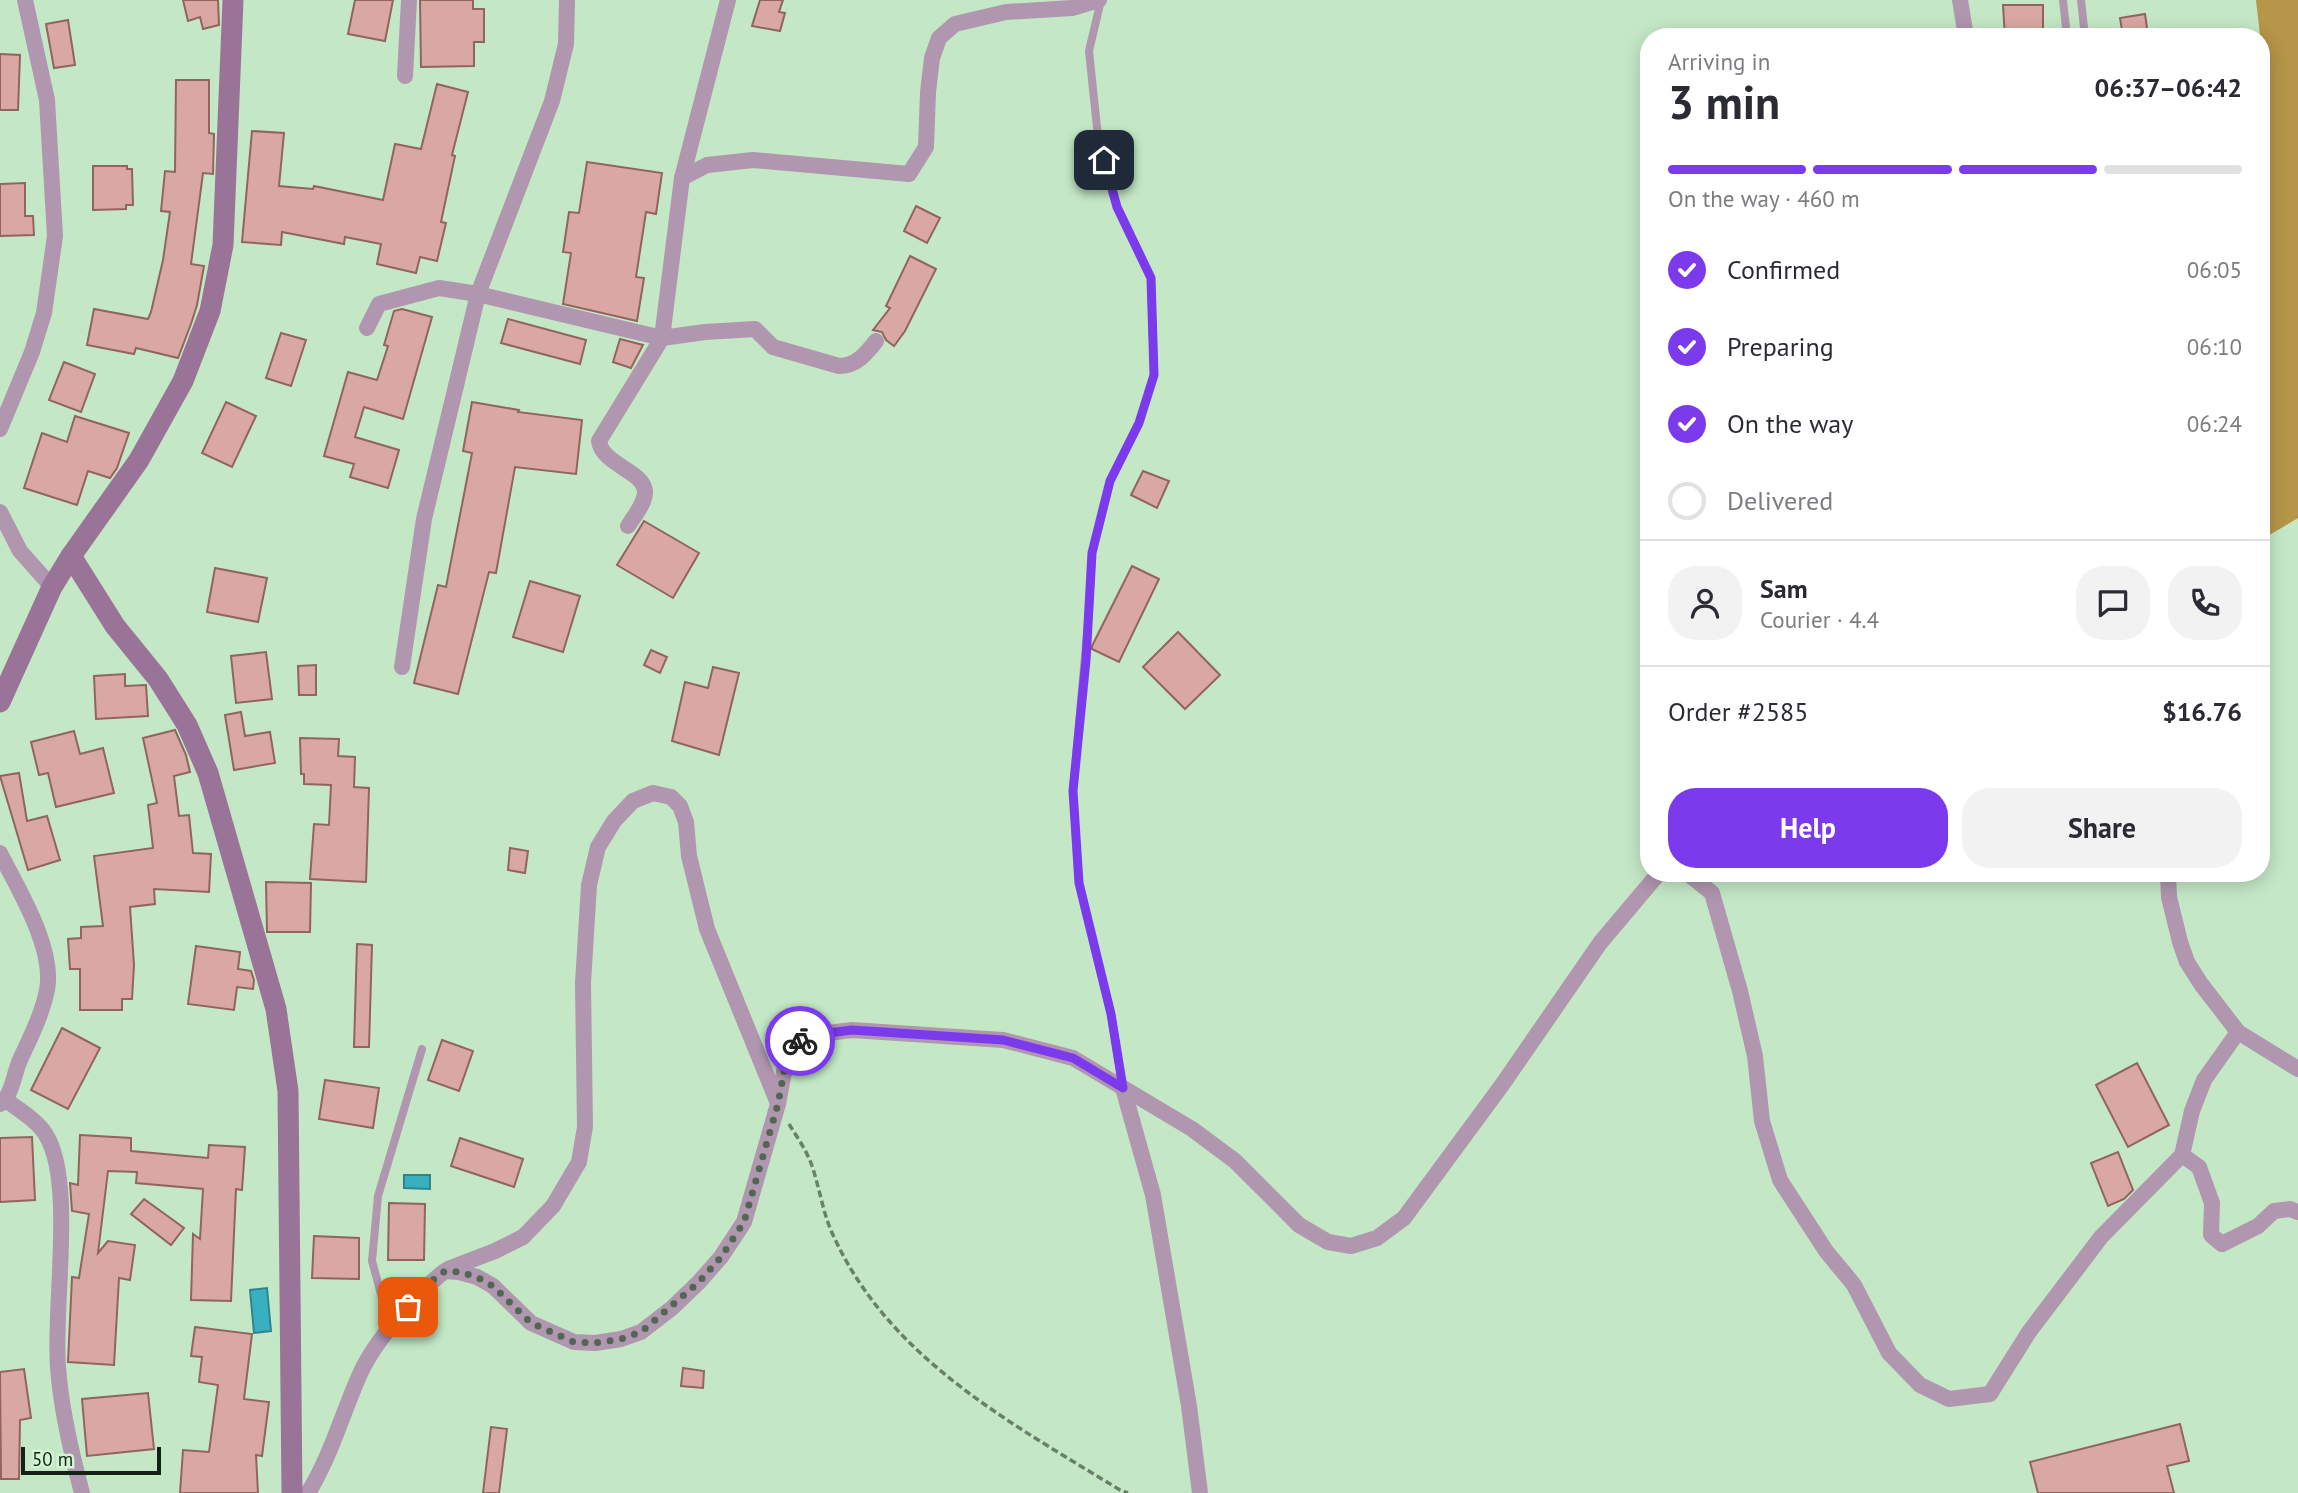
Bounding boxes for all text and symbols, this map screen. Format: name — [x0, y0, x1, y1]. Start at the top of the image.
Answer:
text: Arriving in — [1668, 47, 1770, 76]
text: 06:37–06:42 — [2095, 71, 2242, 104]
text: 3 min — [1668, 72, 1780, 132]
pin — [1074, 130, 1134, 190]
icon: home — [1085, 141, 1123, 179]
text: On the way · 460 m — [1668, 184, 1860, 213]
icon: check — [1668, 251, 1706, 289]
text: Confirmed — [1727, 253, 1840, 286]
text: 06:05 — [2187, 255, 2242, 284]
icon: check — [1668, 328, 1706, 366]
text: Preparing — [1727, 330, 1834, 363]
text: 06:10 — [2187, 332, 2242, 361]
icon: check — [1668, 405, 1706, 443]
text: On the way — [1727, 407, 1853, 440]
text: 06:24 — [2187, 409, 2242, 438]
text: Delivered — [1727, 484, 1833, 517]
button: person — [1668, 566, 1742, 640]
button: chat — [2076, 566, 2150, 640]
button: phone — [2168, 566, 2242, 640]
text: Sam — [1760, 572, 1808, 605]
text: Courier · 4.4 — [1760, 605, 1879, 634]
text: Order #2585 — [1668, 695, 1808, 728]
text: $16.76 — [2162, 695, 2242, 728]
button: Help — [1668, 788, 1948, 868]
button: Share — [1962, 788, 2242, 868]
courier — [765, 1006, 835, 1076]
icon: bike — [781, 1022, 819, 1060]
pin — [378, 1277, 438, 1337]
icon: bag — [389, 1288, 427, 1326]
scale bar — [21, 1444, 161, 1476]
text: 50 m — [32, 1447, 73, 1471]

